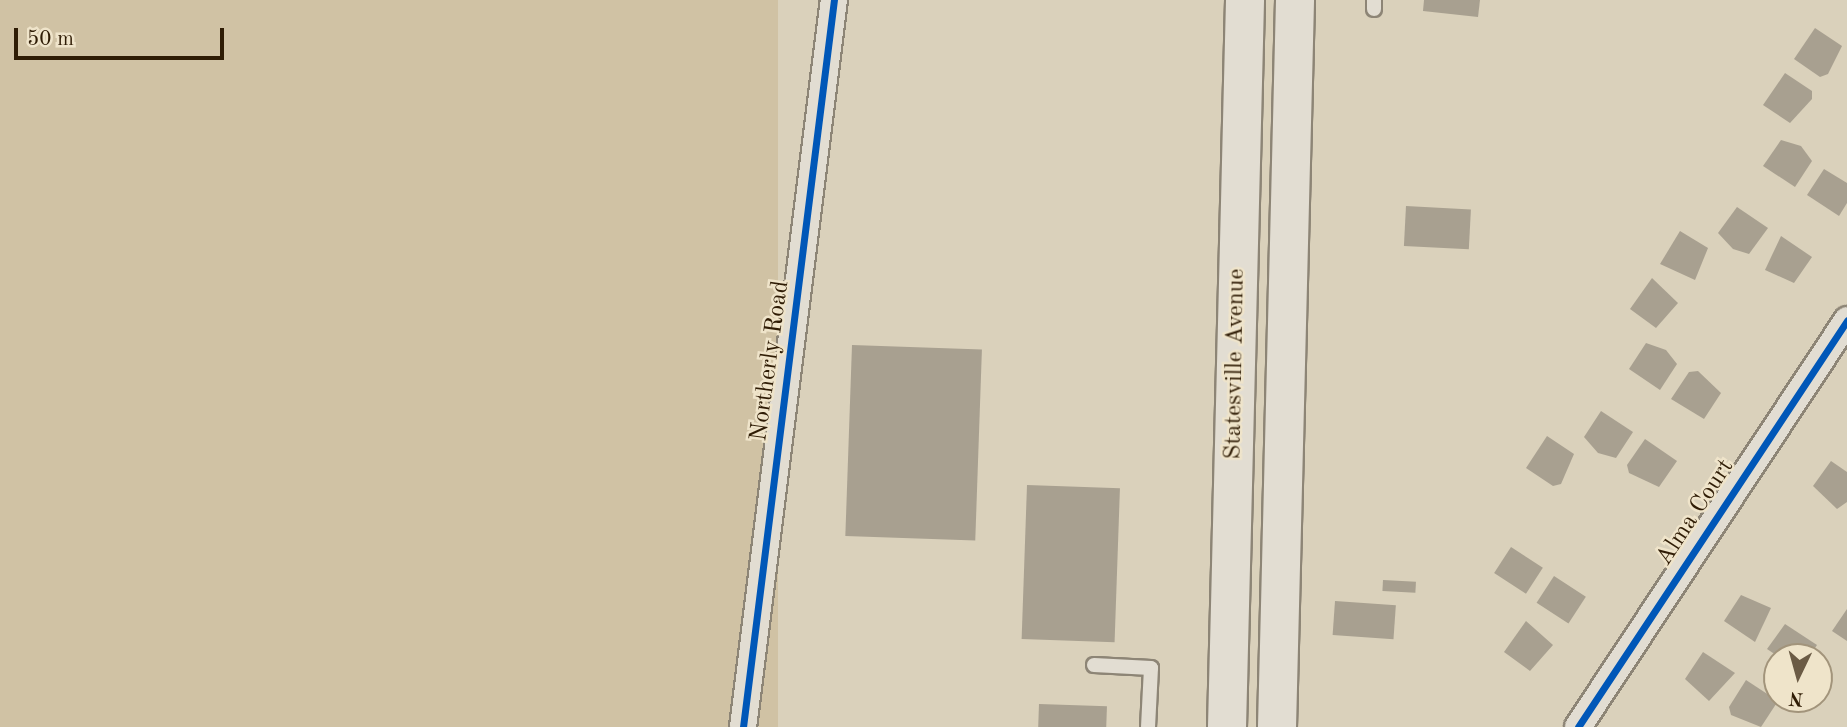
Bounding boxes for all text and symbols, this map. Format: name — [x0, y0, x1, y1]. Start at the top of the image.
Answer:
scale bar — [18, 14, 228, 58]
text: 50 m — [27, 29, 74, 50]
street label: Statesville Avenue — [1220, 268, 1252, 460]
street label: Northerly Road — [745, 279, 797, 443]
street label: Alma Court — [1651, 454, 1741, 572]
north arrow — [1763, 643, 1833, 713]
text: N — [1788, 687, 1804, 708]

